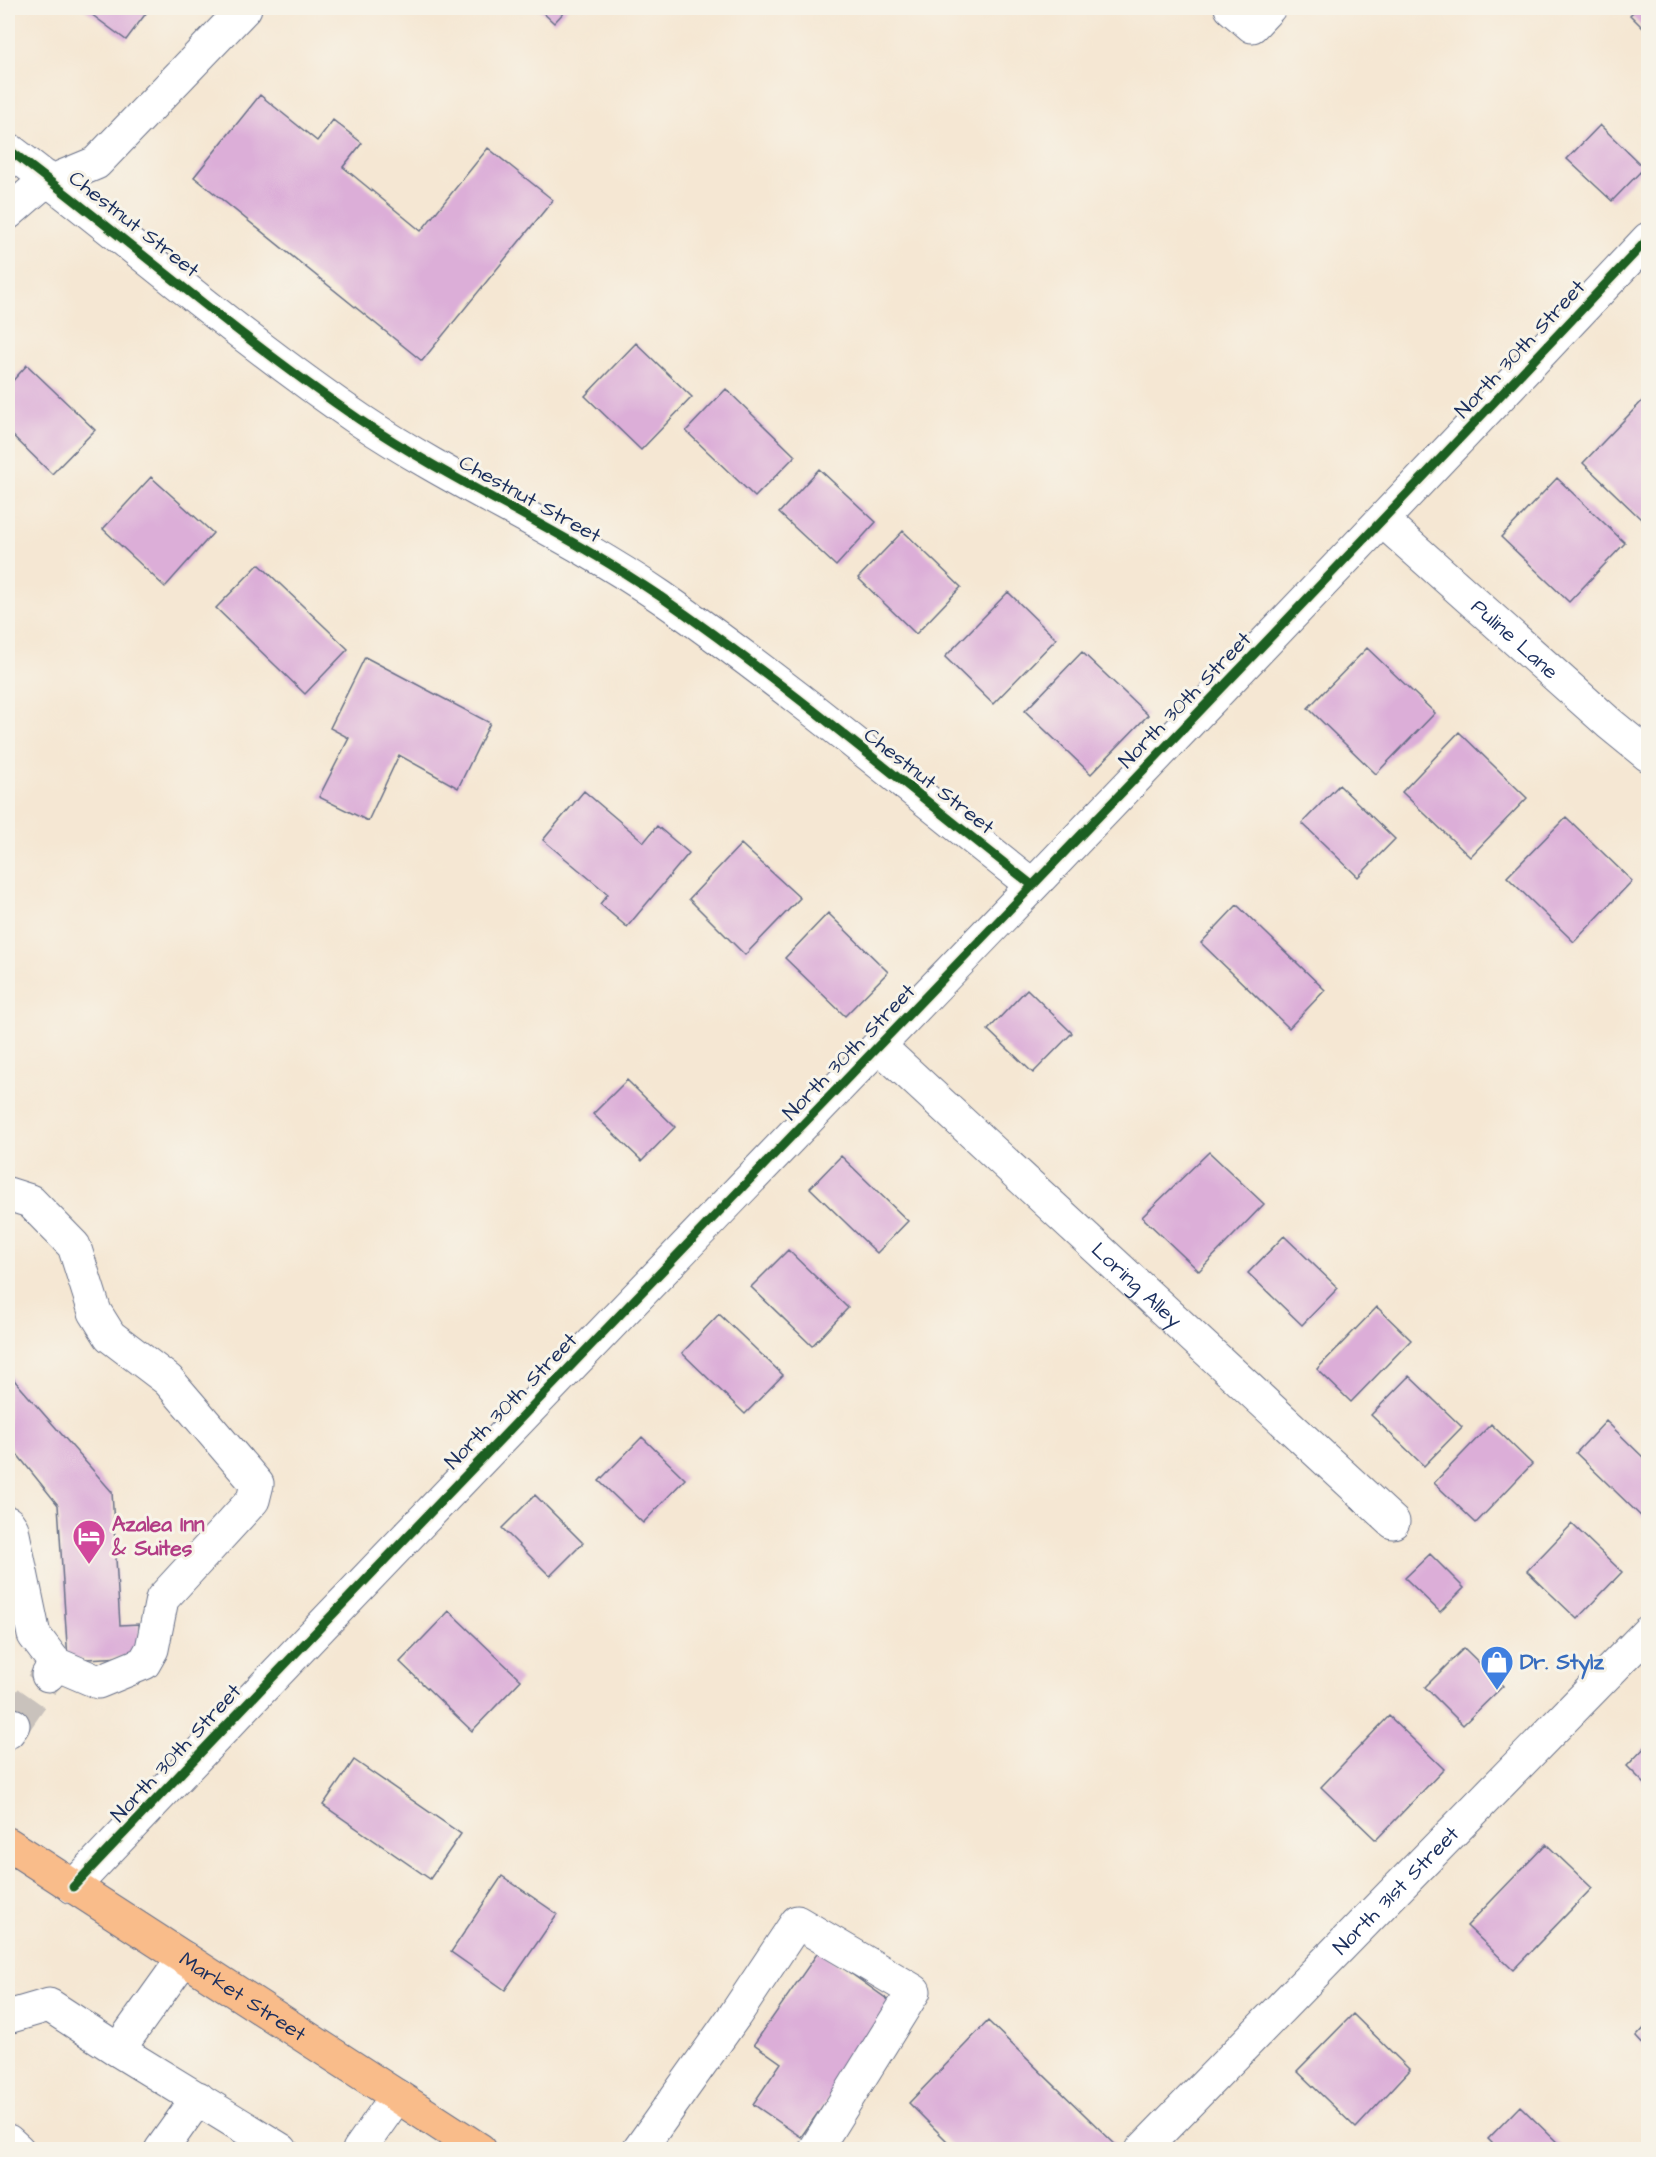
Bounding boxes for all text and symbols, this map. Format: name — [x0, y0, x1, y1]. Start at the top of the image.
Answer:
street label: Chestnut Street — [63, 164, 206, 285]
street label: North 30th Street — [1448, 273, 1592, 425]
street label: Chestnut Street — [454, 448, 607, 550]
street label: Puline Lane — [1465, 592, 1565, 686]
street label: North 30th Street — [1112, 625, 1258, 775]
street label: Chestnut Street — [858, 721, 1001, 842]
street label: North 30th Street — [776, 977, 922, 1127]
street label: Loring Alley — [1085, 1235, 1189, 1336]
street label: North 30th Street — [438, 1326, 584, 1476]
place label: Azalea Inn & Suites — [111, 1510, 205, 1563]
hotel icon: Azalea Inn & Suites — [71, 1518, 107, 1565]
shop icon: Dr. Stylz — [1479, 1644, 1515, 1691]
place label: Dr. Stylz — [1520, 1648, 1604, 1680]
street label: North 30th Street — [104, 1677, 248, 1829]
street label: North 31st Street — [1326, 1819, 1466, 1961]
street label: Market Street — [174, 1945, 312, 2048]

